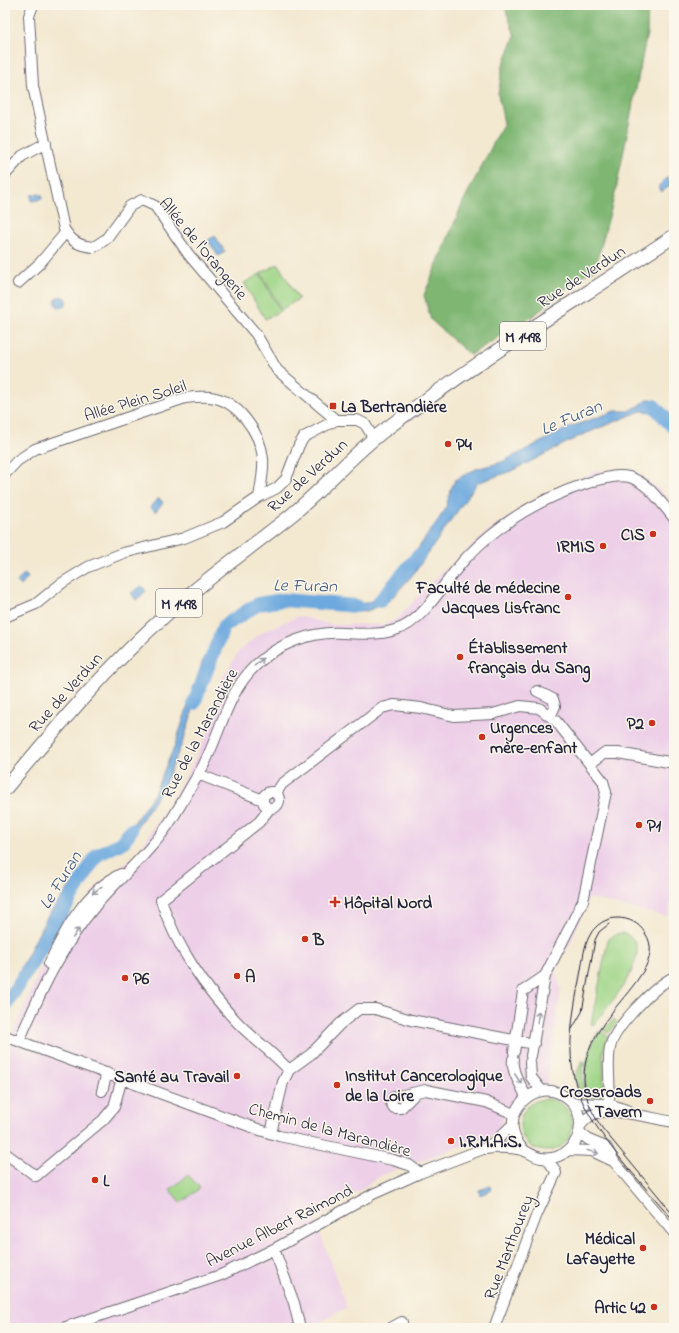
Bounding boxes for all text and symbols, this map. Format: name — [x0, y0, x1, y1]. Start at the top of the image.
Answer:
street label: Allée de l'Orangerie — [151, 192, 253, 307]
street label: Rue de Verdun — [533, 239, 631, 315]
road number: M 1498 — [500, 322, 546, 350]
street label: Allée Plein Soleil — [81, 374, 190, 429]
water label: Le Furan — [537, 394, 607, 443]
place label: La Bertrandière — [341, 395, 448, 420]
marker: La Bertrandière — [328, 401, 338, 411]
street label: Rue de Verdun — [262, 433, 354, 519]
place label: P4 — [456, 433, 473, 458]
marker: P4 — [443, 439, 453, 449]
place label: CIS — [621, 523, 645, 548]
marker: CIS — [648, 529, 658, 539]
place label: IRMIS — [556, 535, 595, 560]
marker: IRMIS — [598, 541, 608, 551]
water label: Le Furan — [273, 573, 338, 601]
place label: Faculté de médecine Jacques Lisfranc — [415, 576, 561, 621]
road number: M 1498 — [156, 589, 202, 617]
marker: Faculté de médecine Jacques Lisfranc — [563, 592, 573, 602]
place label: Établissement français du Sang — [467, 636, 591, 683]
street label: Rue de Verdun — [23, 647, 109, 739]
marker: Établissement français du Sang — [455, 652, 465, 662]
one-way arrow — [254, 658, 264, 667]
street label: Rue de la Marandière — [155, 664, 245, 803]
place label: P2 — [627, 712, 645, 737]
place label: Urgences mère-enfant — [490, 716, 578, 761]
marker: P2 — [647, 718, 657, 728]
marker: Urgences mère-enfant — [477, 732, 487, 742]
place label: P1 — [647, 814, 662, 839]
marker: P1 — [634, 820, 644, 830]
water label: Le Furan — [34, 846, 90, 915]
one-way arrow — [92, 886, 103, 895]
place label: Hôpital Nord — [344, 891, 433, 916]
marker: Hôpital Nord — [329, 896, 341, 908]
one-way arrow — [72, 927, 80, 938]
place label: B — [312, 928, 325, 953]
marker: B — [300, 934, 310, 944]
place label: A — [245, 965, 255, 990]
place label: P6 — [133, 967, 150, 992]
marker: A — [232, 971, 242, 981]
marker: P6 — [120, 973, 130, 983]
one-way arrow — [534, 1011, 542, 1024]
place label: Institut Cancerologique de la Loire — [345, 1064, 504, 1109]
place label: Santé au Travail — [114, 1065, 229, 1090]
marker: Santé au Travail — [232, 1071, 242, 1081]
one-way arrow — [514, 1073, 522, 1085]
marker: Institut Cancerologique de la Loire — [332, 1080, 342, 1090]
place label: Crossroads Tavern — [560, 1080, 643, 1125]
marker: Crossroads Tavern — [645, 1096, 655, 1106]
street label: Chemin de la Marandière — [246, 1097, 414, 1164]
place label: I.R.M.A.S. — [459, 1130, 522, 1155]
marker: I.R.M.A.S. — [446, 1136, 456, 1146]
one-way arrow — [586, 1149, 599, 1156]
place label: L — [103, 1169, 110, 1194]
marker: L — [90, 1175, 100, 1185]
street label: Avenue Albert Raimond — [202, 1178, 358, 1274]
street label: Rue Marthourey — [478, 1192, 542, 1304]
place label: Médical Lafayette — [566, 1227, 636, 1274]
marker: Médical Lafayette — [638, 1243, 648, 1253]
place label: Artic 42 — [594, 1296, 647, 1321]
marker: Artic 42 — [649, 1302, 659, 1312]

